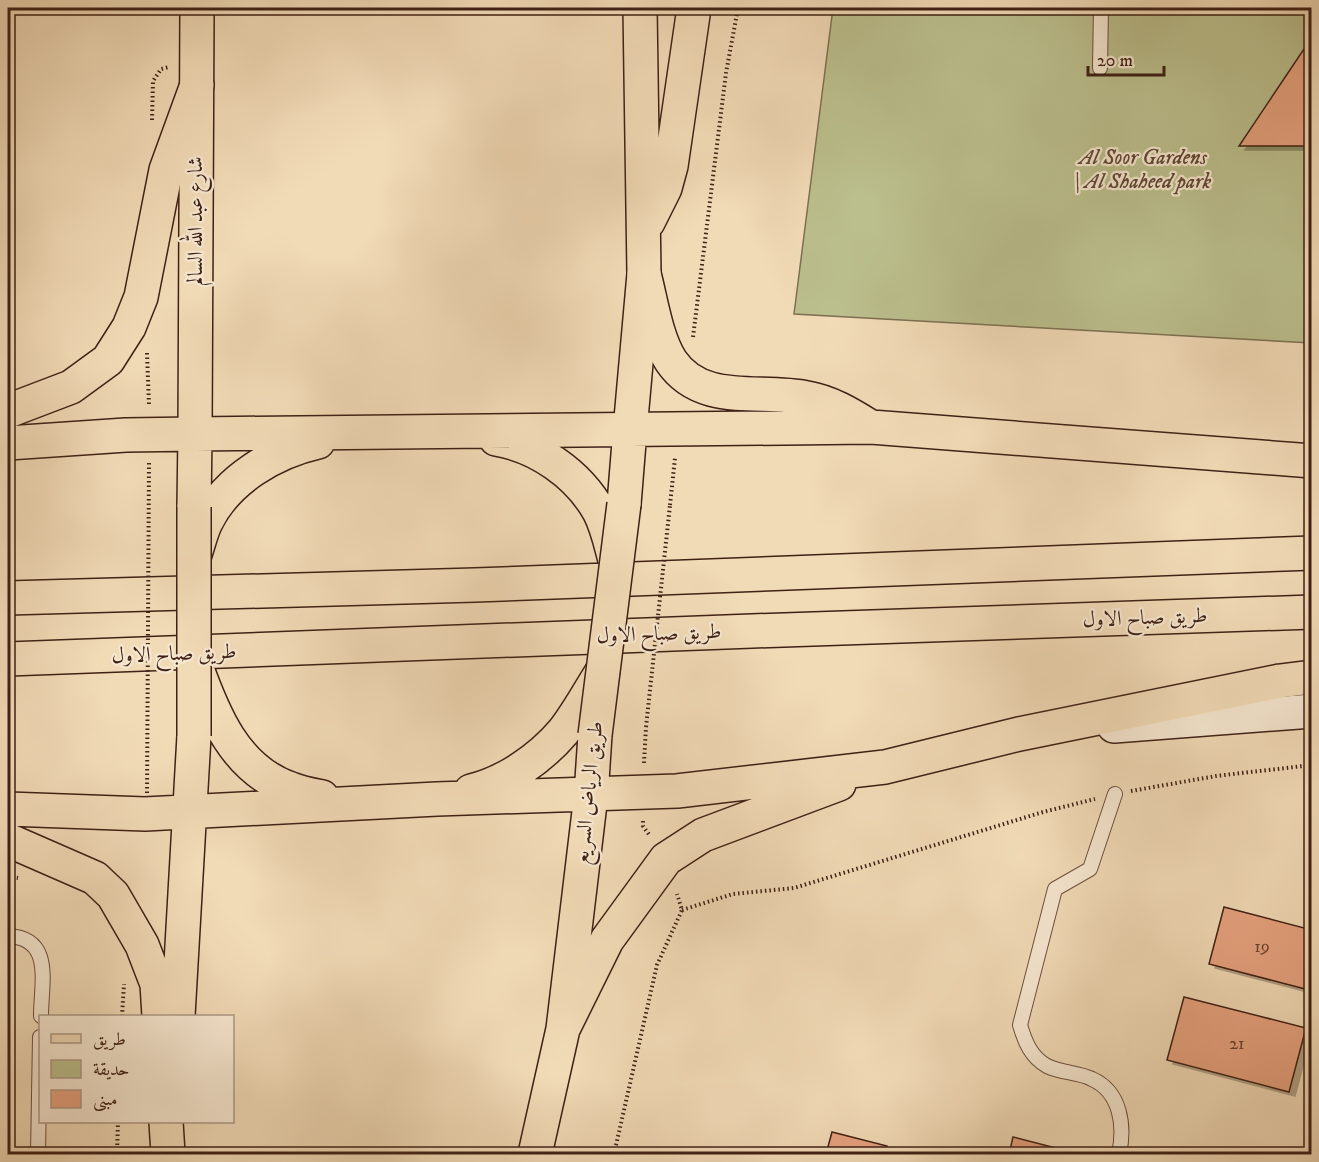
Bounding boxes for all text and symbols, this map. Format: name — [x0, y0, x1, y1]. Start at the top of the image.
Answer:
scale bar — [1088, 39, 1164, 77]
text: 20 m — [1097, 50, 1133, 72]
park label: Al Soor Gardens | Al Shaheed park — [1075, 145, 1212, 195]
street label: شارع عبد الله السالم — [178, 156, 213, 286]
street label: طريق صباح الاول — [1082, 603, 1208, 638]
street label: طريق صباح الاول — [596, 619, 722, 654]
street label: طريق صباح الاول — [111, 639, 237, 674]
street label: طريق الرياض السريع — [569, 720, 614, 867]
house number: 19 — [1254, 936, 1270, 958]
legend — [39, 1015, 234, 1123]
text: طريق — [93, 1029, 126, 1051]
house number: 21 — [1229, 1033, 1245, 1055]
text: حديقة — [93, 1059, 129, 1081]
text: مبنى — [93, 1089, 118, 1112]

